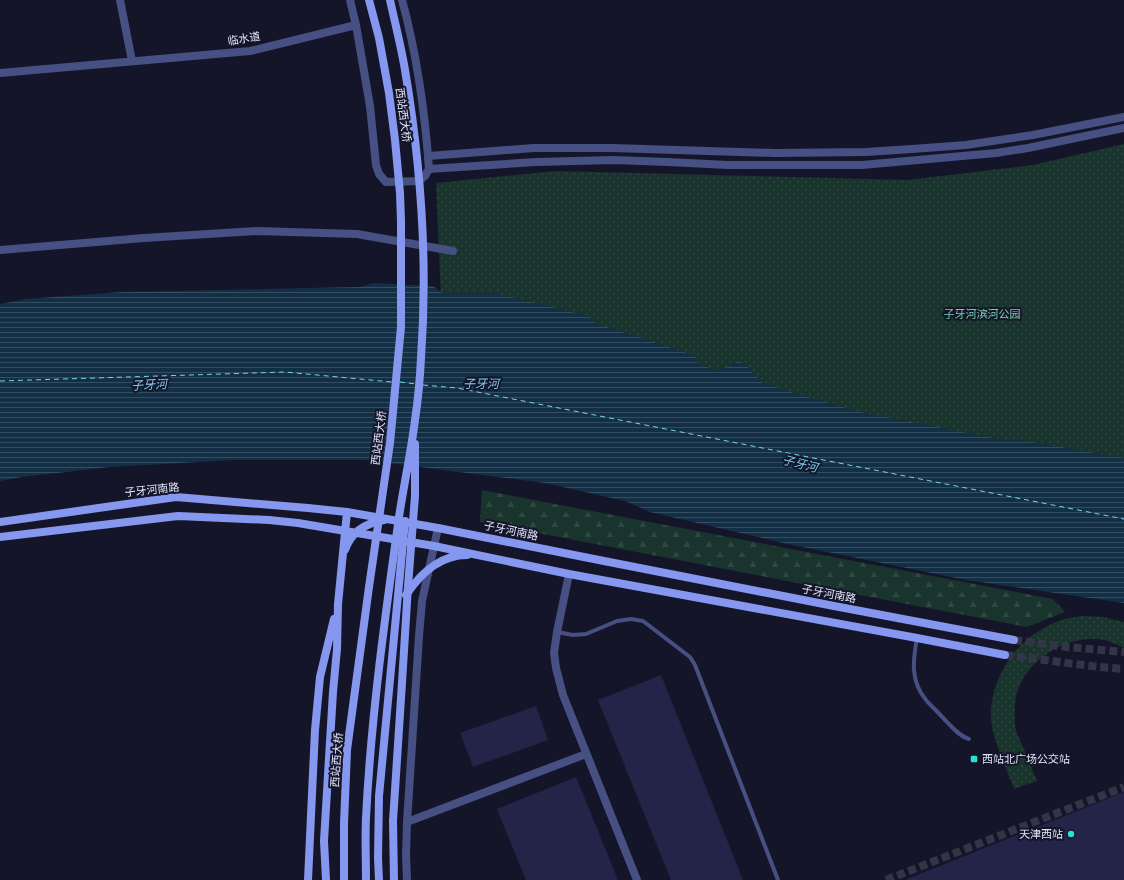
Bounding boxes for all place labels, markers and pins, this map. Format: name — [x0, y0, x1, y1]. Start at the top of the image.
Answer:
place label: 西站北广场公交站 — [982, 752, 1070, 767]
marker: 西站北广场公交站 — [969, 754, 979, 764]
place label: 天津西站 — [1019, 827, 1063, 842]
marker: 天津西站 — [1066, 829, 1076, 839]

